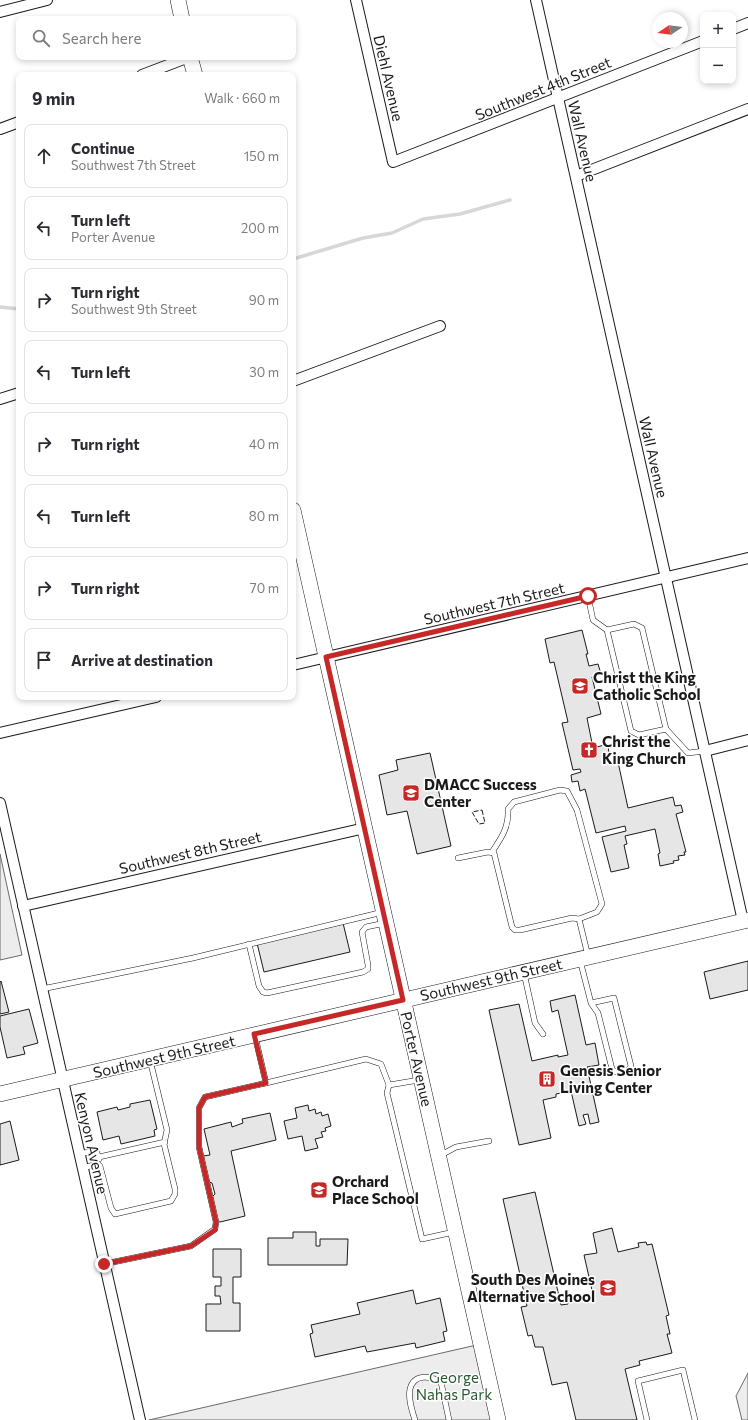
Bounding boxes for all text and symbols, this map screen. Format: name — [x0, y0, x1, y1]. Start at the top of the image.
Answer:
north arrow — [652, 12, 688, 48]
map controls — [700, 12, 736, 84]
button: + — [700, 12, 736, 48]
search box — [16, 16, 296, 60]
icon: search — [30, 27, 52, 49]
text: Search here — [62, 29, 141, 47]
street label: Diehl Avenue — [370, 33, 408, 123]
button: − — [700, 48, 736, 84]
street label: Southwest 4th Street — [472, 52, 614, 124]
text: 9 min — [32, 88, 75, 109]
text: Walk · 660 m — [204, 90, 280, 106]
street label: Wall Avenue — [565, 99, 601, 183]
text: Continue — [71, 139, 135, 157]
icon: ahead — [33, 145, 55, 167]
text: 150 m — [244, 148, 279, 164]
text: Southwest 7th Street — [71, 157, 196, 173]
text: Turn left — [71, 211, 130, 229]
icon: left — [33, 217, 55, 239]
text: 200 m — [241, 220, 279, 236]
text: Porter Avenue — [71, 229, 155, 245]
text: Turn right — [71, 283, 140, 301]
icon: right — [33, 289, 55, 311]
text: 90 m — [249, 292, 279, 308]
text: Southwest 9th Street — [71, 301, 197, 317]
icon: left — [33, 361, 55, 383]
text: Turn left — [71, 363, 130, 381]
text: 30 m — [249, 364, 279, 380]
street label: Wall Avenue — [636, 415, 672, 499]
icon: right — [33, 433, 55, 455]
text: Turn right — [71, 435, 140, 453]
text: 40 m — [249, 436, 279, 452]
icon: left — [33, 505, 55, 527]
text: Turn left — [71, 507, 130, 525]
text: 80 m — [249, 508, 279, 524]
icon: right — [33, 577, 55, 599]
street label: Southwest 7th Street — [422, 578, 566, 628]
text: Turn right — [71, 579, 140, 597]
text: 70 m — [250, 580, 279, 596]
route start — [579, 587, 597, 605]
icon: arrive — [33, 649, 55, 671]
text: Arrive at destination — [71, 651, 213, 669]
place label: Christ the King Catholic School — [593, 668, 701, 703]
school or university icon: Christ the King Catholic School — [570, 676, 590, 696]
place label: Christ the King Church — [602, 732, 686, 767]
church icon: Christ the King Church — [579, 740, 599, 760]
place label: DMACC Success Center — [424, 775, 537, 810]
school or university icon: DMACC Success Center — [401, 783, 421, 803]
street label: Southwest 8th Street — [117, 827, 263, 877]
street label: Southwest 9th Street — [418, 954, 564, 1004]
street label: Porter Avenue — [397, 1010, 437, 1108]
street label: Southwest 9th Street — [91, 1031, 237, 1081]
place label: Genesis Senior Living Center — [560, 1061, 661, 1096]
building icon: Genesis Senior Living Center — [537, 1069, 557, 1089]
street label: Kenyon Avenue — [72, 1090, 112, 1196]
place label: Orchard Place School — [332, 1172, 419, 1207]
school or university icon: Orchard Place School — [309, 1180, 329, 1200]
route end — [95, 1255, 113, 1273]
place label: South Des Moines Alternative School — [467, 1270, 595, 1305]
school or university icon: South Des Moines Alternative School — [598, 1278, 618, 1298]
park label: George Nahas Park — [416, 1368, 492, 1403]

